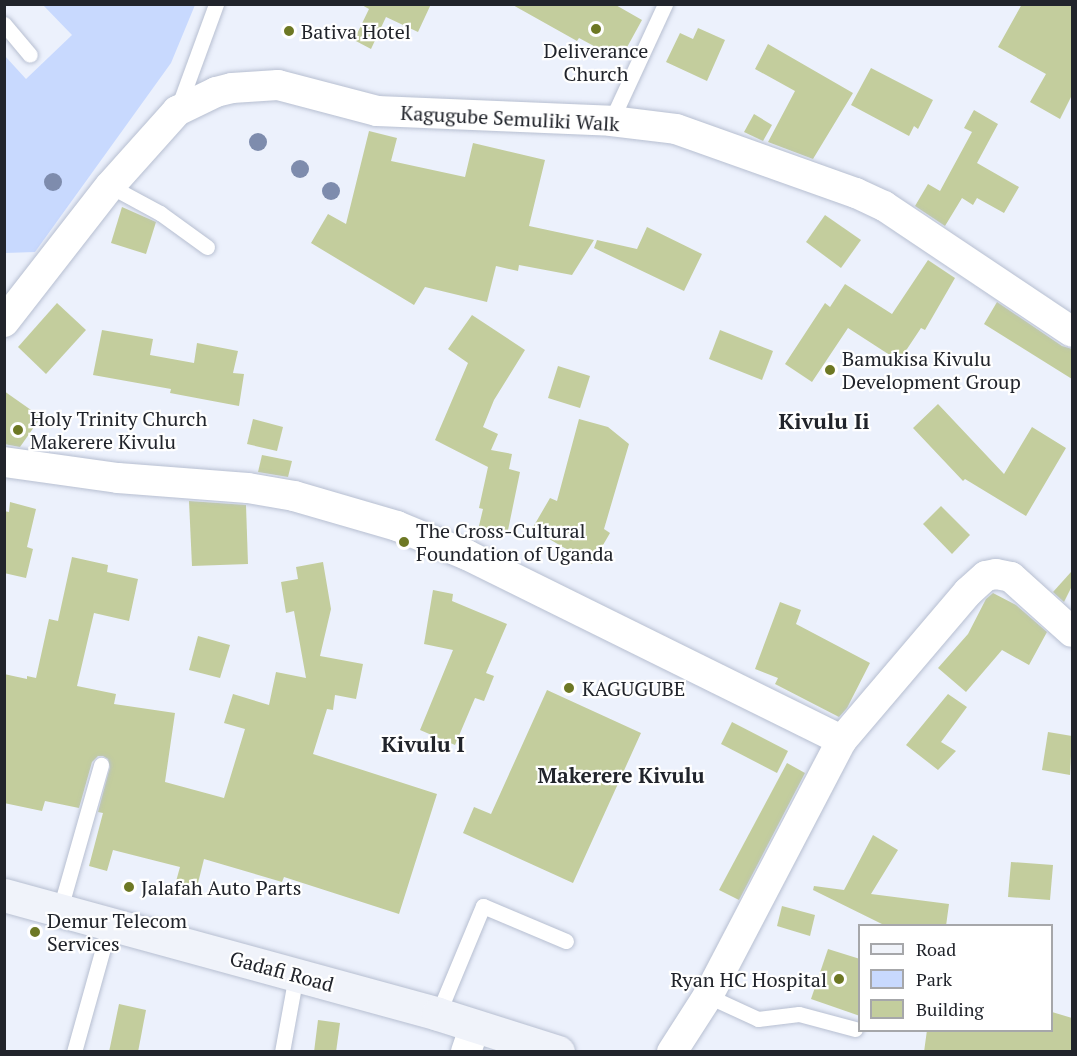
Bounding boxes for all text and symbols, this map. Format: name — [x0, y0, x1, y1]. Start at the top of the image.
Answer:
place label: Bativa Hotel — [301, 19, 411, 43]
marker: Deliverance Church — [589, 22, 603, 36]
marker: Bativa Hotel — [282, 24, 296, 38]
place label: Deliverance Church — [544, 38, 648, 85]
street label: Kagugube Semuliki Walk — [400, 100, 620, 136]
place label: Bamukisa Kivulu Development Group — [842, 346, 1021, 393]
marker: Bamukisa Kivulu Development Group — [823, 363, 837, 377]
place label: Holy Trinity Church Makerere Kivulu — [30, 406, 207, 453]
district label: Kivulu Ii — [779, 408, 869, 434]
marker: Holy Trinity Church Makerere Kivulu — [11, 423, 25, 437]
place label: The Cross-Cultural Foundation of Uganda — [416, 518, 614, 565]
marker: The Cross-Cultural Foundation of Uganda — [397, 535, 411, 549]
place label: KAGUGUBE — [582, 676, 685, 700]
marker: KAGUGUBE — [560, 679, 578, 697]
district label: Kivulu I — [381, 731, 465, 757]
district label: Makerere Kivulu — [537, 762, 705, 788]
place label: Jalafah Auto Parts — [141, 875, 302, 899]
marker: Jalafah Auto Parts — [122, 880, 136, 894]
place label: Demur Telecom Services — [47, 909, 187, 956]
legend — [858, 924, 1053, 1032]
marker: Demur Telecom Services — [28, 925, 42, 939]
text: Road — [916, 937, 956, 961]
street label: Gadafi Road — [227, 946, 337, 996]
place label: Ryan HC Hospital — [671, 967, 827, 991]
text: Park — [916, 967, 952, 991]
marker: Ryan HC Hospital — [832, 972, 846, 986]
text: Building — [916, 997, 984, 1021]

